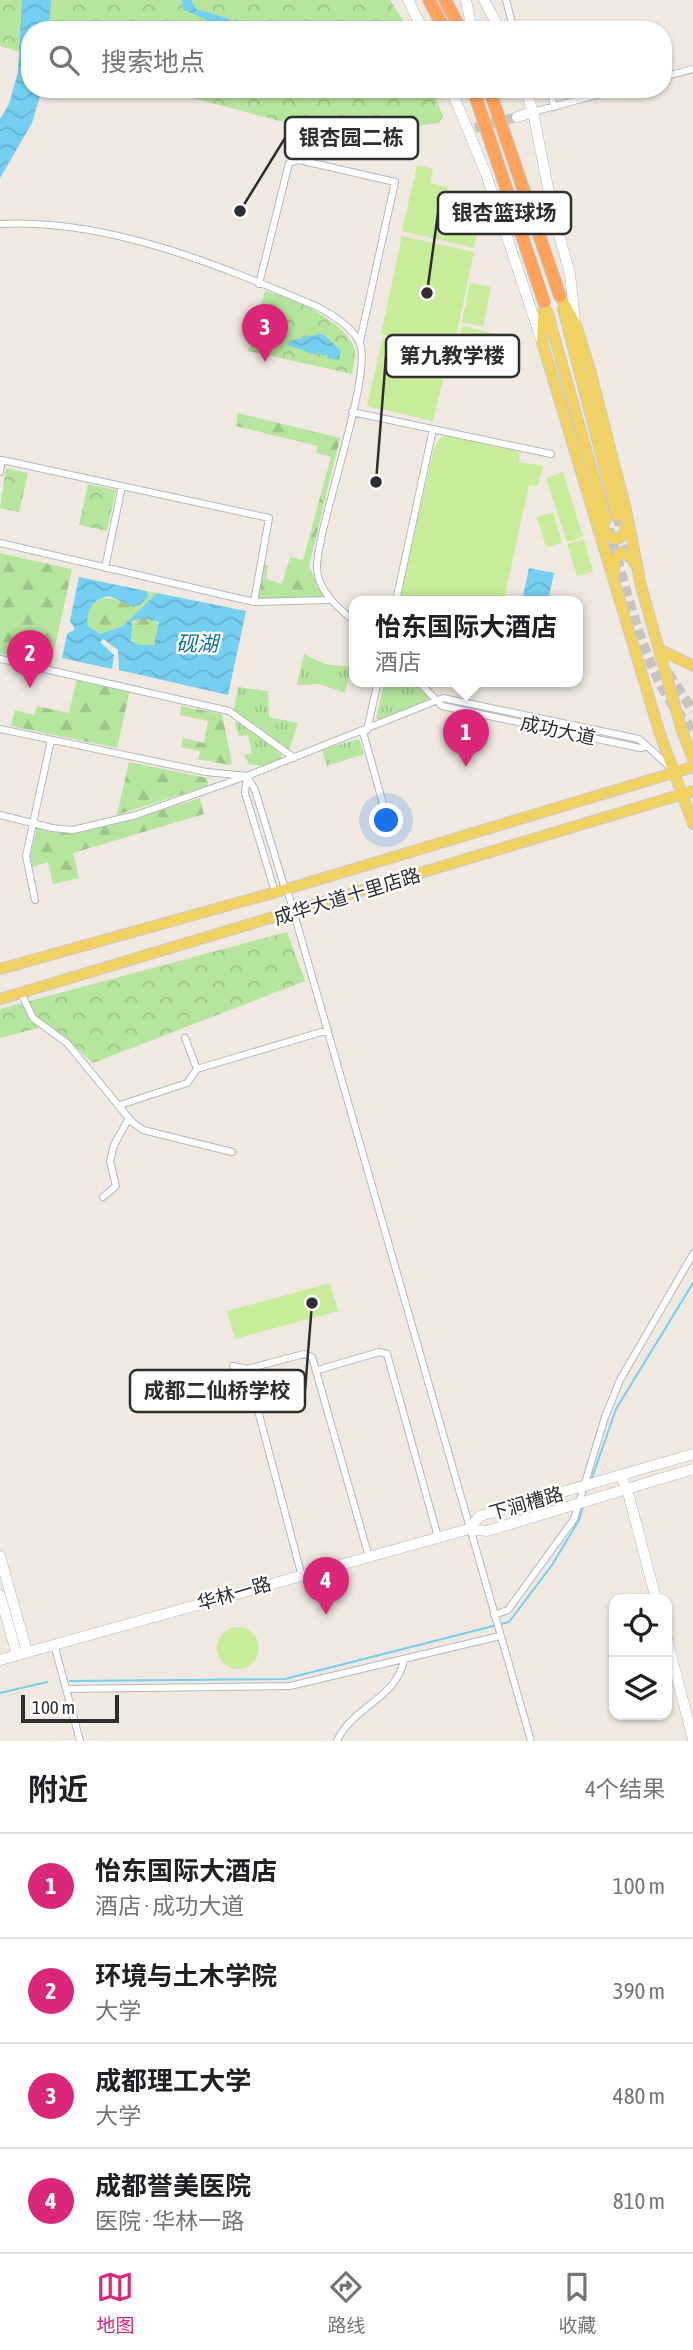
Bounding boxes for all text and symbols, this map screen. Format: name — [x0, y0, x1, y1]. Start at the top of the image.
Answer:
search box — [21, 21, 672, 98]
icon: search — [45, 41, 83, 79]
text: 搜索地点 — [101, 47, 205, 77]
callout: 银杏园二栋 — [285, 117, 418, 159]
text: 银杏园二栋 — [299, 125, 404, 149]
callout: 银杏篮球场 — [438, 192, 571, 234]
text: 银杏篮球场 — [452, 200, 557, 224]
pin: 3 — [242, 304, 288, 362]
callout: 第九教学楼 — [386, 335, 519, 377]
text: 第九教学楼 — [400, 343, 505, 367]
popup — [349, 596, 583, 687]
text: 怡东国际大酒店 — [375, 612, 557, 642]
pin: 2 — [7, 630, 53, 688]
water label: 砚湖 — [176, 631, 221, 655]
text: 酒店 — [375, 649, 421, 675]
pin: 1 — [443, 709, 489, 767]
street label: 成功大道 — [519, 711, 597, 749]
your location — [369, 803, 403, 837]
street label: 成华大道十里店路 — [271, 863, 423, 929]
callout: 成都二仙桥学校 — [130, 1370, 305, 1412]
text: 成都二仙桥学校 — [144, 1378, 291, 1402]
street label: 下涧槽路 — [486, 1482, 566, 1524]
pin: 4 — [303, 1557, 349, 1615]
street label: 华林一路 — [194, 1572, 274, 1614]
map controls — [609, 1594, 672, 1720]
button: locate — [609, 1594, 672, 1657]
button: layers — [609, 1657, 672, 1720]
scale bar — [21, 1692, 119, 1724]
text: 100 m — [32, 1696, 75, 1718]
text: 附近 — [28, 1772, 88, 1806]
text: 4个结果 — [585, 1776, 665, 1802]
text: 怡东国际大酒店 — [95, 1856, 277, 1886]
text: 1 — [46, 1873, 56, 1899]
text: 100 m — [613, 1873, 665, 1899]
text: 酒店 · 成功大道 — [95, 1893, 244, 1919]
text: 环境与土木学院 — [95, 1961, 277, 1991]
text: 2 — [46, 1978, 56, 2004]
text: 390 m — [613, 1978, 665, 2004]
text: 大学 — [95, 1998, 141, 2024]
text: 成都理工大学 — [95, 2066, 251, 2096]
text: 3 — [46, 2083, 56, 2109]
text: 480 m — [613, 2083, 665, 2109]
text: 大学 — [95, 2103, 141, 2129]
text: 成都誉美医院 — [95, 2171, 251, 2201]
text: 4 — [46, 2188, 56, 2214]
text: 810 m — [613, 2188, 665, 2214]
text: 医院 · 华林一路 — [95, 2208, 244, 2234]
tab: 地图 — [96, 2268, 135, 2337]
tab: 路线 — [327, 2268, 366, 2337]
tab: 收藏 — [558, 2268, 597, 2337]

